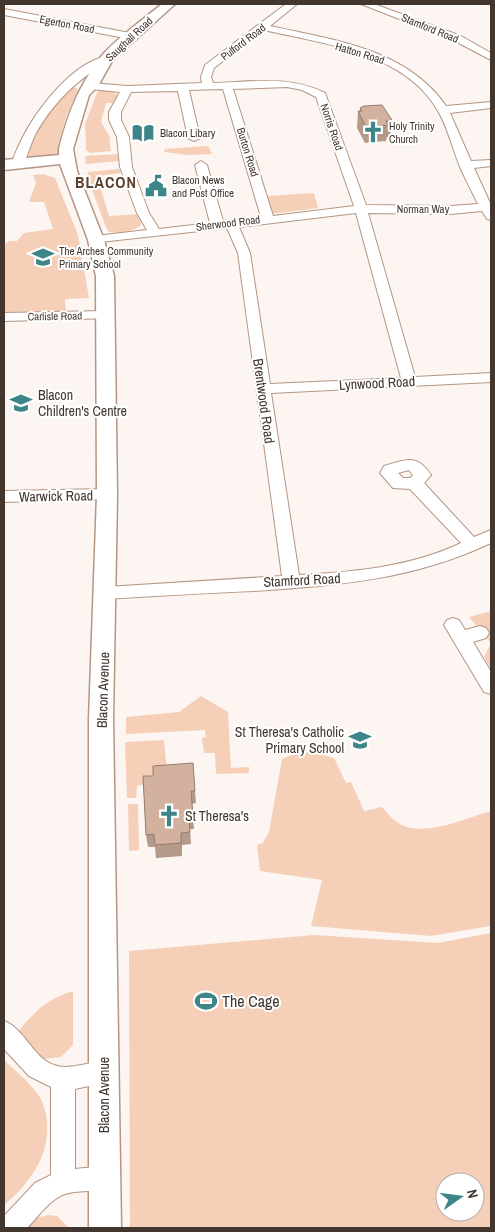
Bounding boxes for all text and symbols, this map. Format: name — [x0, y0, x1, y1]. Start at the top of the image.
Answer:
street label: Stamford Road — [399, 10, 461, 46]
street label: Egerton Road — [38, 12, 96, 36]
street label: Saughall Road — [103, 14, 155, 64]
street label: Pulford Road — [218, 21, 268, 63]
street label: Hatton Road — [334, 39, 386, 67]
street label: Norris Road — [317, 102, 347, 152]
church icon: Holy Trinity Church — [360, 119, 386, 145]
place label: Holy Trinity Church — [389, 119, 435, 146]
library icon: Blacon Libary — [130, 120, 156, 146]
place label: Blacon Libary — [160, 126, 216, 140]
street label: Burton Road — [234, 126, 262, 178]
district label: BLACON — [75, 171, 137, 193]
public building icon: Blacon News and Post Office — [143, 173, 169, 199]
place label: Blacon News and Post Office — [172, 173, 234, 200]
street label: Norman Way — [397, 202, 450, 216]
street label: Sherwood Road — [195, 212, 261, 234]
school or university icon: The Arches Community Primary School — [30, 244, 56, 270]
place label: The Arches Community Primary School — [59, 244, 154, 271]
street label: Carlisle Road — [28, 309, 82, 323]
street label: Brentwood Road — [249, 357, 279, 445]
street label: Lynwood Road — [338, 372, 416, 394]
place label: Blacon Children's Centre — [38, 386, 127, 420]
school or university icon: Blacon Children's Centre — [8, 390, 34, 416]
street label: Warwick Road — [19, 486, 93, 506]
street label: Stamford Road — [263, 569, 341, 591]
street label: Blacon Avenue — [93, 652, 113, 728]
place label: St Theresa's Catholic Primary School — [235, 723, 344, 757]
school or university icon: St Theresa's Catholic Primary School — [347, 727, 373, 753]
church icon: St Theresa's — [156, 803, 182, 829]
place label: St Theresa's — [185, 807, 249, 825]
sports icon: The Cage — [193, 988, 219, 1014]
place label: The Cage — [222, 990, 280, 1012]
street label: Blacon Avenue — [95, 1057, 113, 1133]
north arrow — [435, 1172, 485, 1222]
text: N — [463, 1188, 482, 1200]

